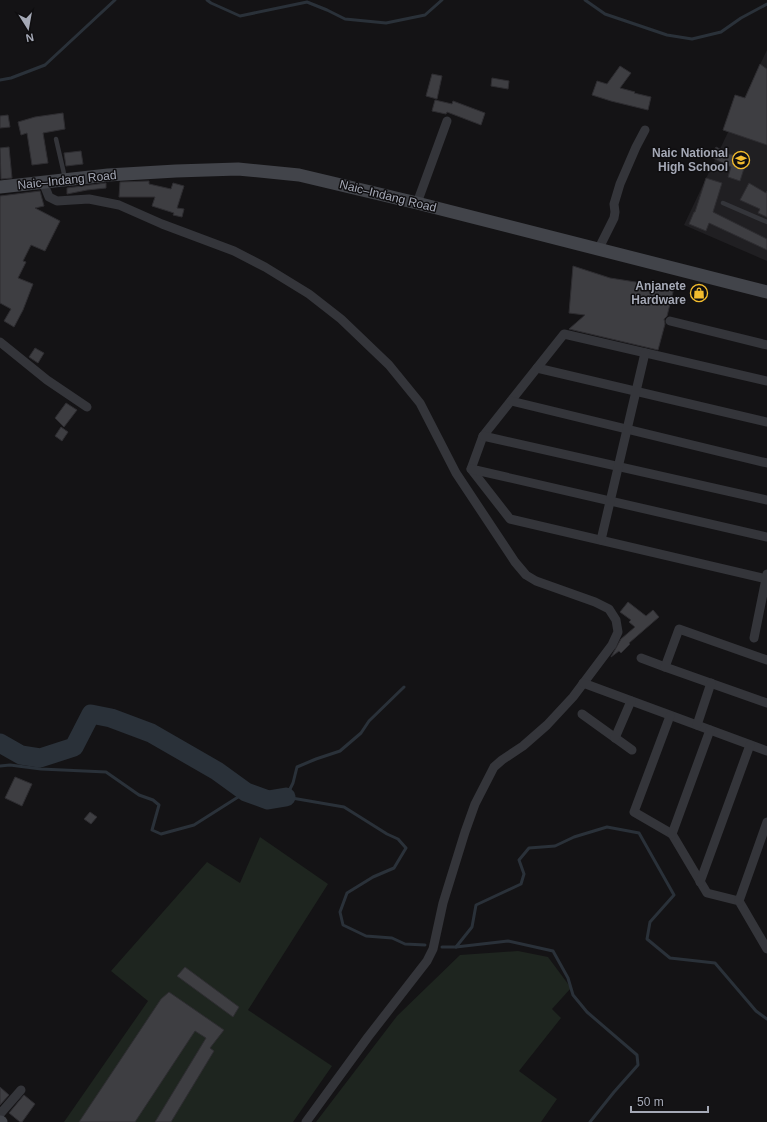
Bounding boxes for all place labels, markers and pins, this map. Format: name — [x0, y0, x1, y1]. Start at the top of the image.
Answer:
place label: Naic National High School — [652, 146, 728, 174]
school or university icon: Naic National High School — [731, 150, 751, 170]
place label: Anjanete Hardware — [631, 279, 686, 307]
shop icon: Anjanete Hardware — [689, 283, 709, 303]

